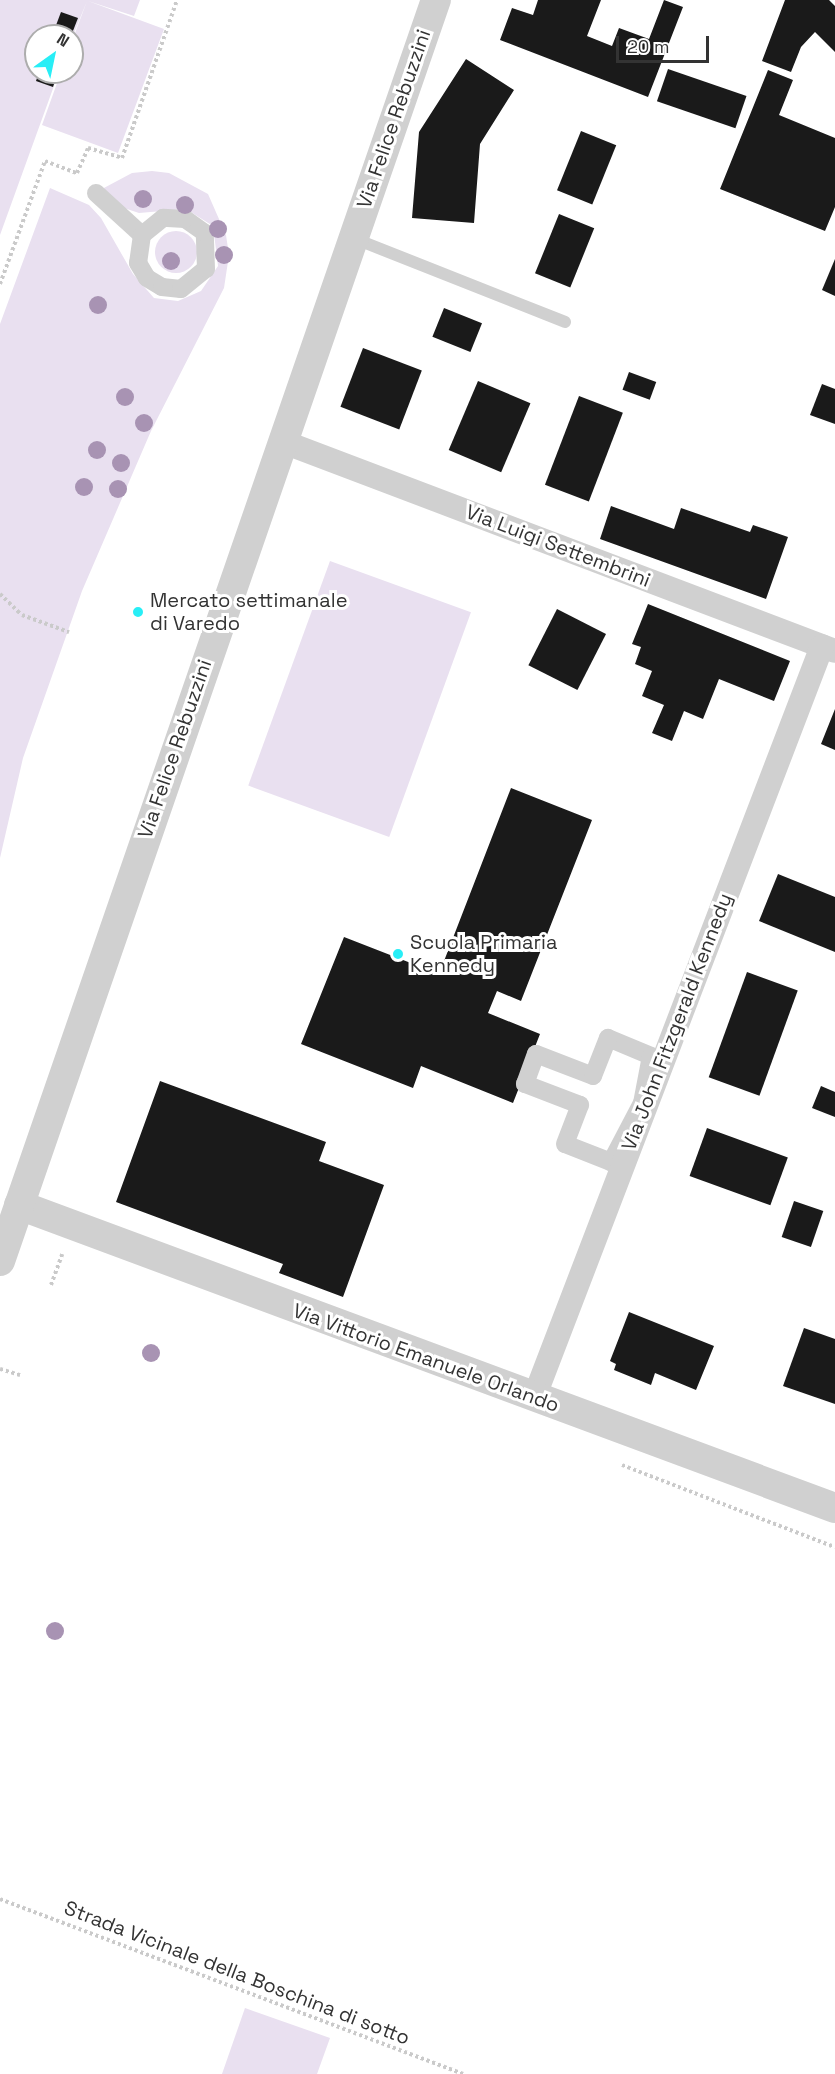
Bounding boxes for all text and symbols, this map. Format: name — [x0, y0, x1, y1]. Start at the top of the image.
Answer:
north arrow — [24, 24, 84, 84]
scale bar — [619, 24, 712, 62]
street label: Via Felice Rebuzzini — [352, 26, 436, 212]
text: N — [53, 28, 73, 52]
text: 20 m — [627, 35, 670, 58]
street label: Via Luigi Settembrini — [462, 500, 654, 592]
place label: Mercato settimanale di Varedo — [150, 588, 348, 635]
marker: Mercato settimanale di Varedo — [131, 605, 145, 619]
street label: Via Felice Rebuzzini — [133, 656, 217, 842]
street label: Via John Fitzgerald Kennedy — [617, 890, 737, 1154]
place label: Scuola Primaria Kennedy — [410, 930, 557, 977]
marker: Scuola Primaria Kennedy — [391, 947, 405, 961]
street label: Via Vittorio Emanuele Orlando — [289, 1299, 563, 1417]
street label: Strada Vicinale della Boschina di sotto — [61, 1896, 413, 2050]

